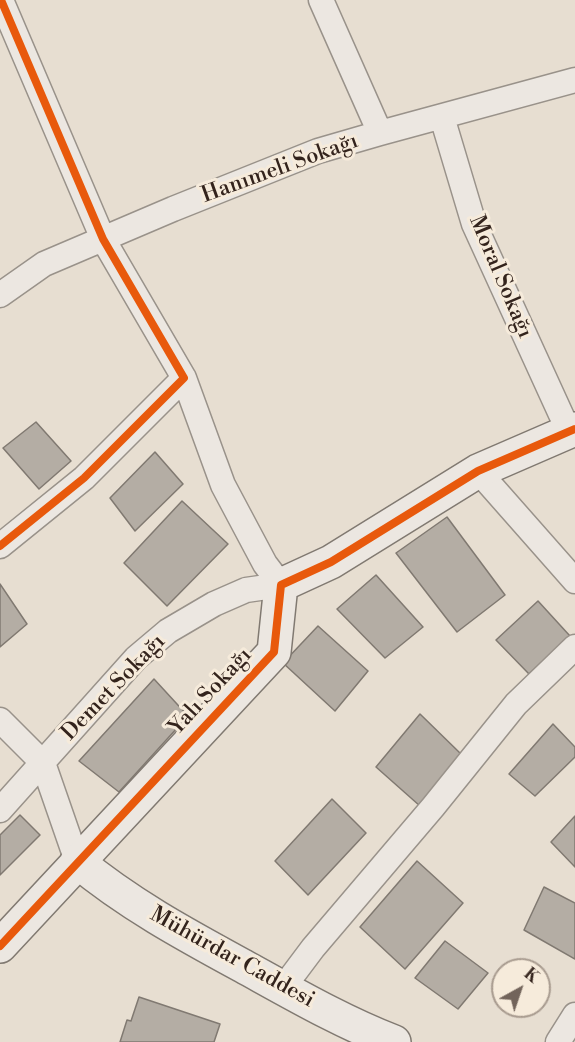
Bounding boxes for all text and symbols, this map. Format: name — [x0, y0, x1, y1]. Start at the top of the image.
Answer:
street label: Hanımeli Sokağı — [198, 128, 362, 210]
street label: Moral Sokağı — [462, 212, 538, 342]
street label: Demet Sokağı — [57, 629, 171, 747]
street label: Yalı Sokağı — [164, 643, 258, 741]
street label: Mühürdar Caddesi — [145, 902, 319, 1014]
north arrow — [491, 958, 551, 1018]
text: K — [520, 964, 543, 988]

